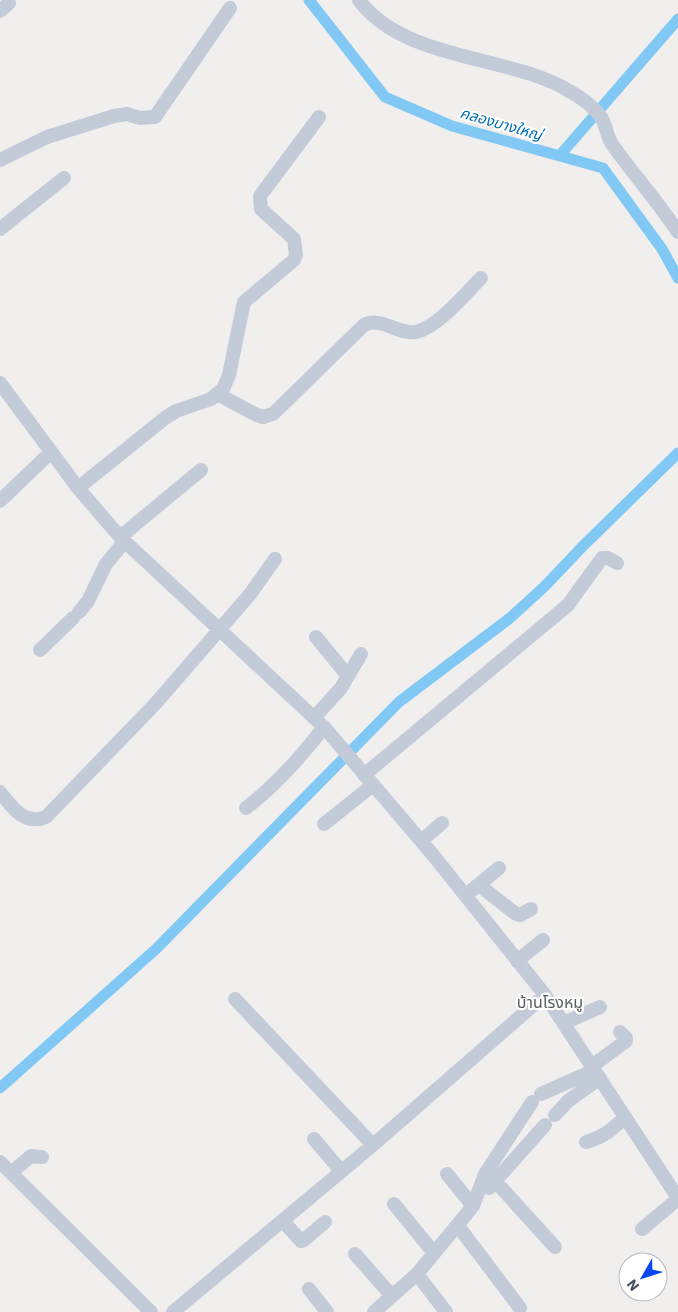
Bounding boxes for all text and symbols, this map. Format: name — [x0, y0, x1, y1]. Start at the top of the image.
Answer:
water label: คลองบางใหญ่ — [458, 103, 546, 145]
district label: บ้านโรงหมู — [517, 992, 583, 1012]
north arrow — [618, 1252, 668, 1302]
text: N — [623, 1276, 643, 1295]

